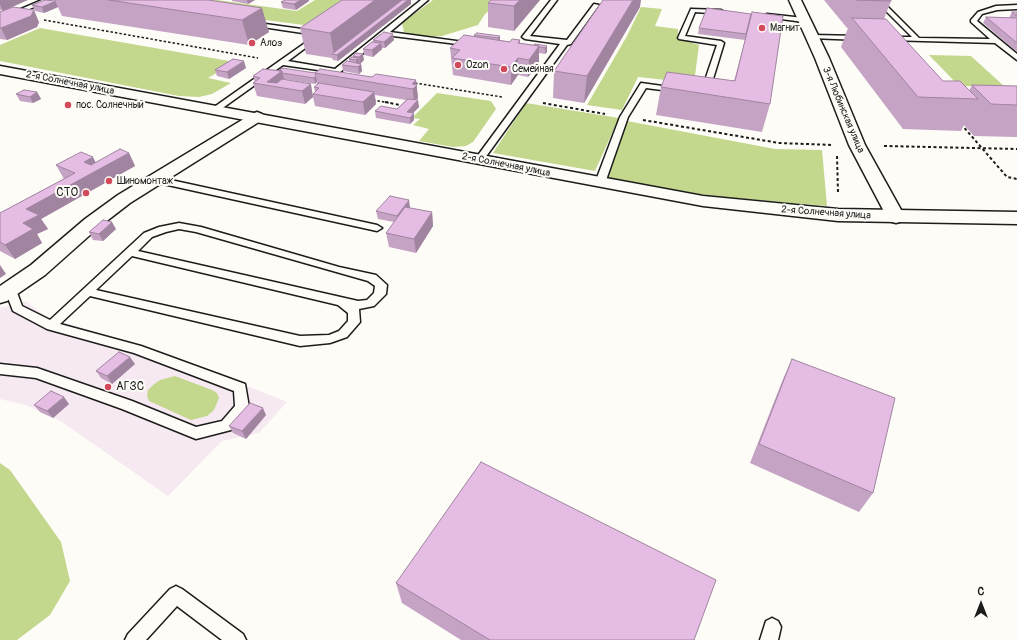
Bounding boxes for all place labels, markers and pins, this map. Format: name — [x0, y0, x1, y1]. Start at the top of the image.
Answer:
place label: Магнит — [770, 22, 800, 34]
marker: Магнит — [757, 23, 767, 33]
place label: Алоэ — [260, 37, 282, 49]
marker: Алоэ — [247, 38, 257, 48]
place label: Ozon — [466, 59, 488, 71]
marker: Ozon — [453, 60, 463, 70]
place label: Семейная — [512, 63, 554, 75]
marker: Семейная — [499, 64, 509, 74]
place label: пос. Солнечный — [76, 99, 144, 111]
marker: пос. Солнечный — [63, 100, 73, 110]
place label: Шиномонтаж — [117, 175, 173, 187]
marker: Шиномонтаж — [104, 176, 114, 186]
place label: СТО — [56, 186, 78, 200]
marker: СТО — [81, 188, 91, 198]
place label: АГЗС — [116, 380, 144, 394]
marker: АГЗС — [103, 382, 113, 392]

